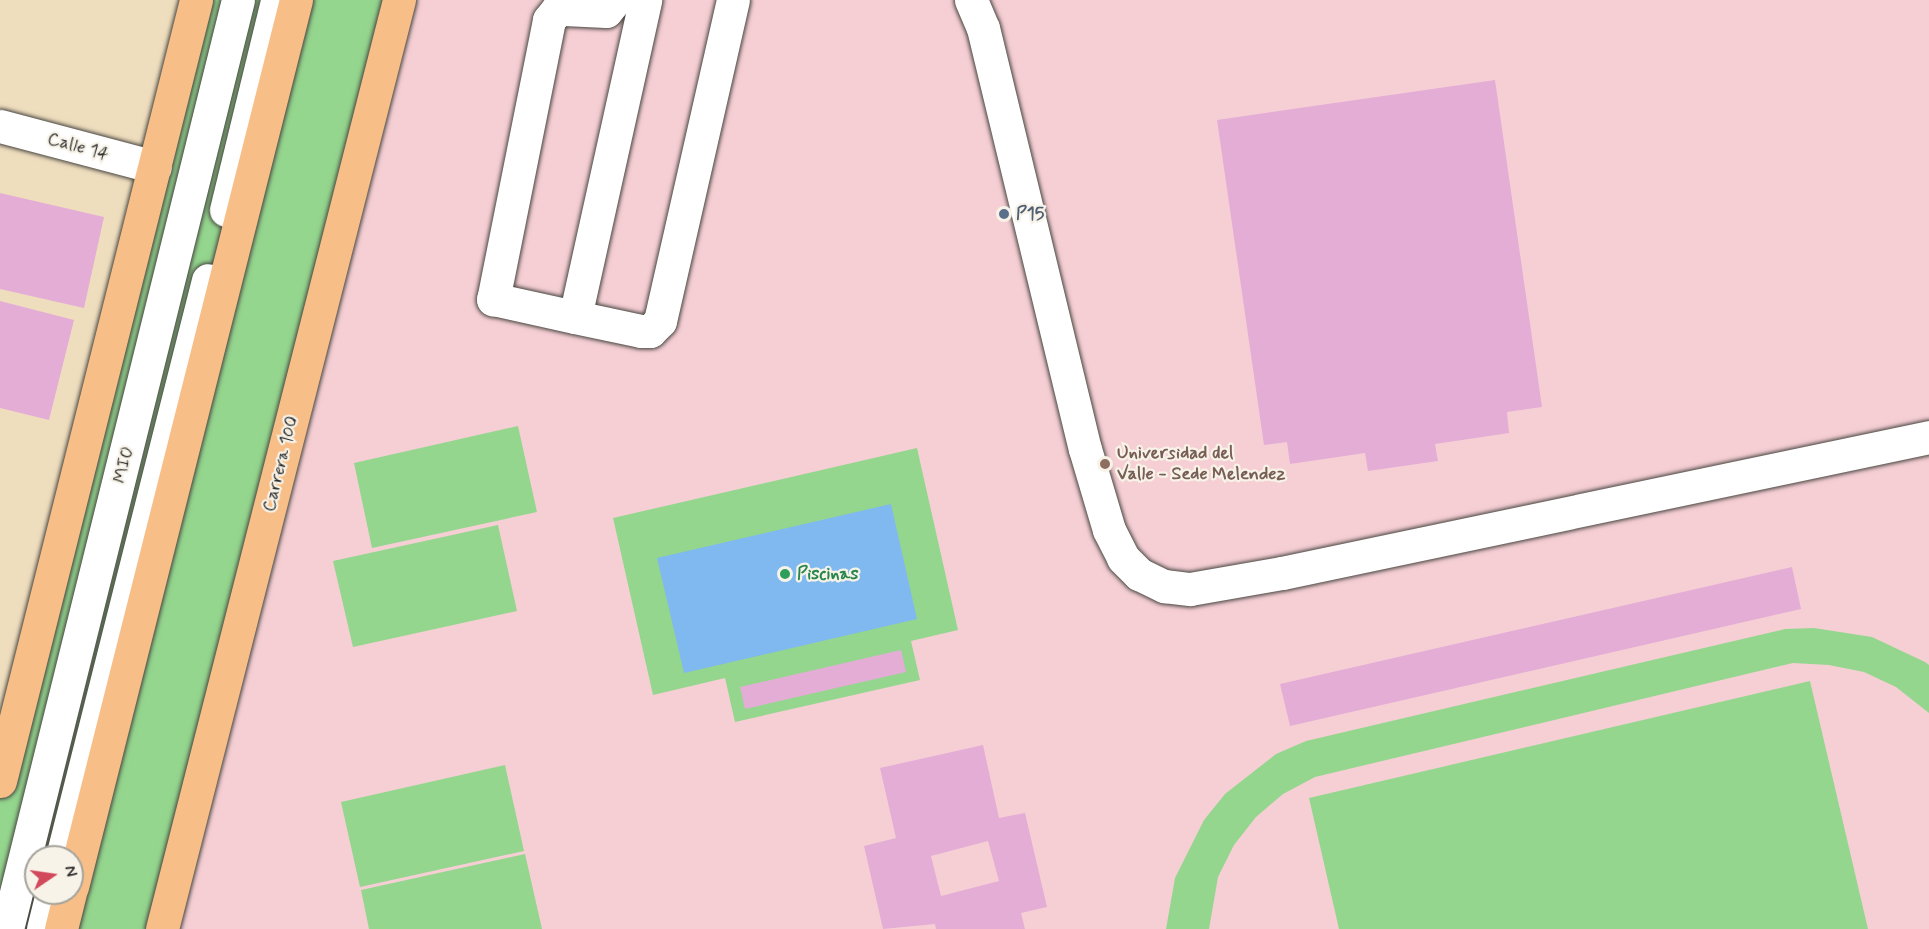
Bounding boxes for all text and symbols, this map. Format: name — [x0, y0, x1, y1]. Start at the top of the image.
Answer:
street label: Calle 14 — [45, 128, 111, 166]
place label: P15 — [1016, 203, 1044, 225]
marker: P15 — [997, 207, 1011, 221]
street label: Carrera 100 — [259, 414, 303, 514]
place label: Universidad del Valle - Sede Melendez — [1117, 443, 1291, 486]
street label: MIO — [109, 444, 139, 486]
marker: Universidad del Valle - Sede Melendez — [1098, 457, 1112, 471]
place label: Piscinas — [797, 563, 858, 585]
marker: Piscinas — [778, 567, 792, 581]
north arrow — [24, 845, 84, 905]
text: N — [59, 864, 82, 879]

